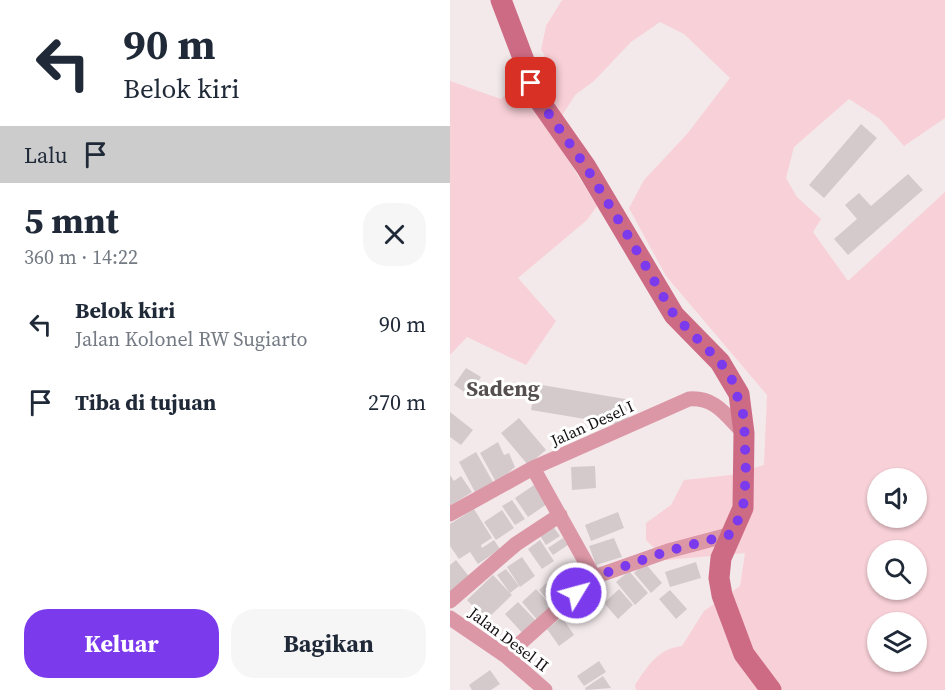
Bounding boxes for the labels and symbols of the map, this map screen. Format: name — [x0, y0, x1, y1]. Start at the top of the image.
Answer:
pin — [505, 57, 556, 108]
district label: Sadeng — [466, 373, 540, 403]
street label: Jalan Desel I — [546, 395, 637, 451]
position arrow — [544, 561, 608, 625]
street label: Jalan Desel II — [464, 601, 553, 676]

